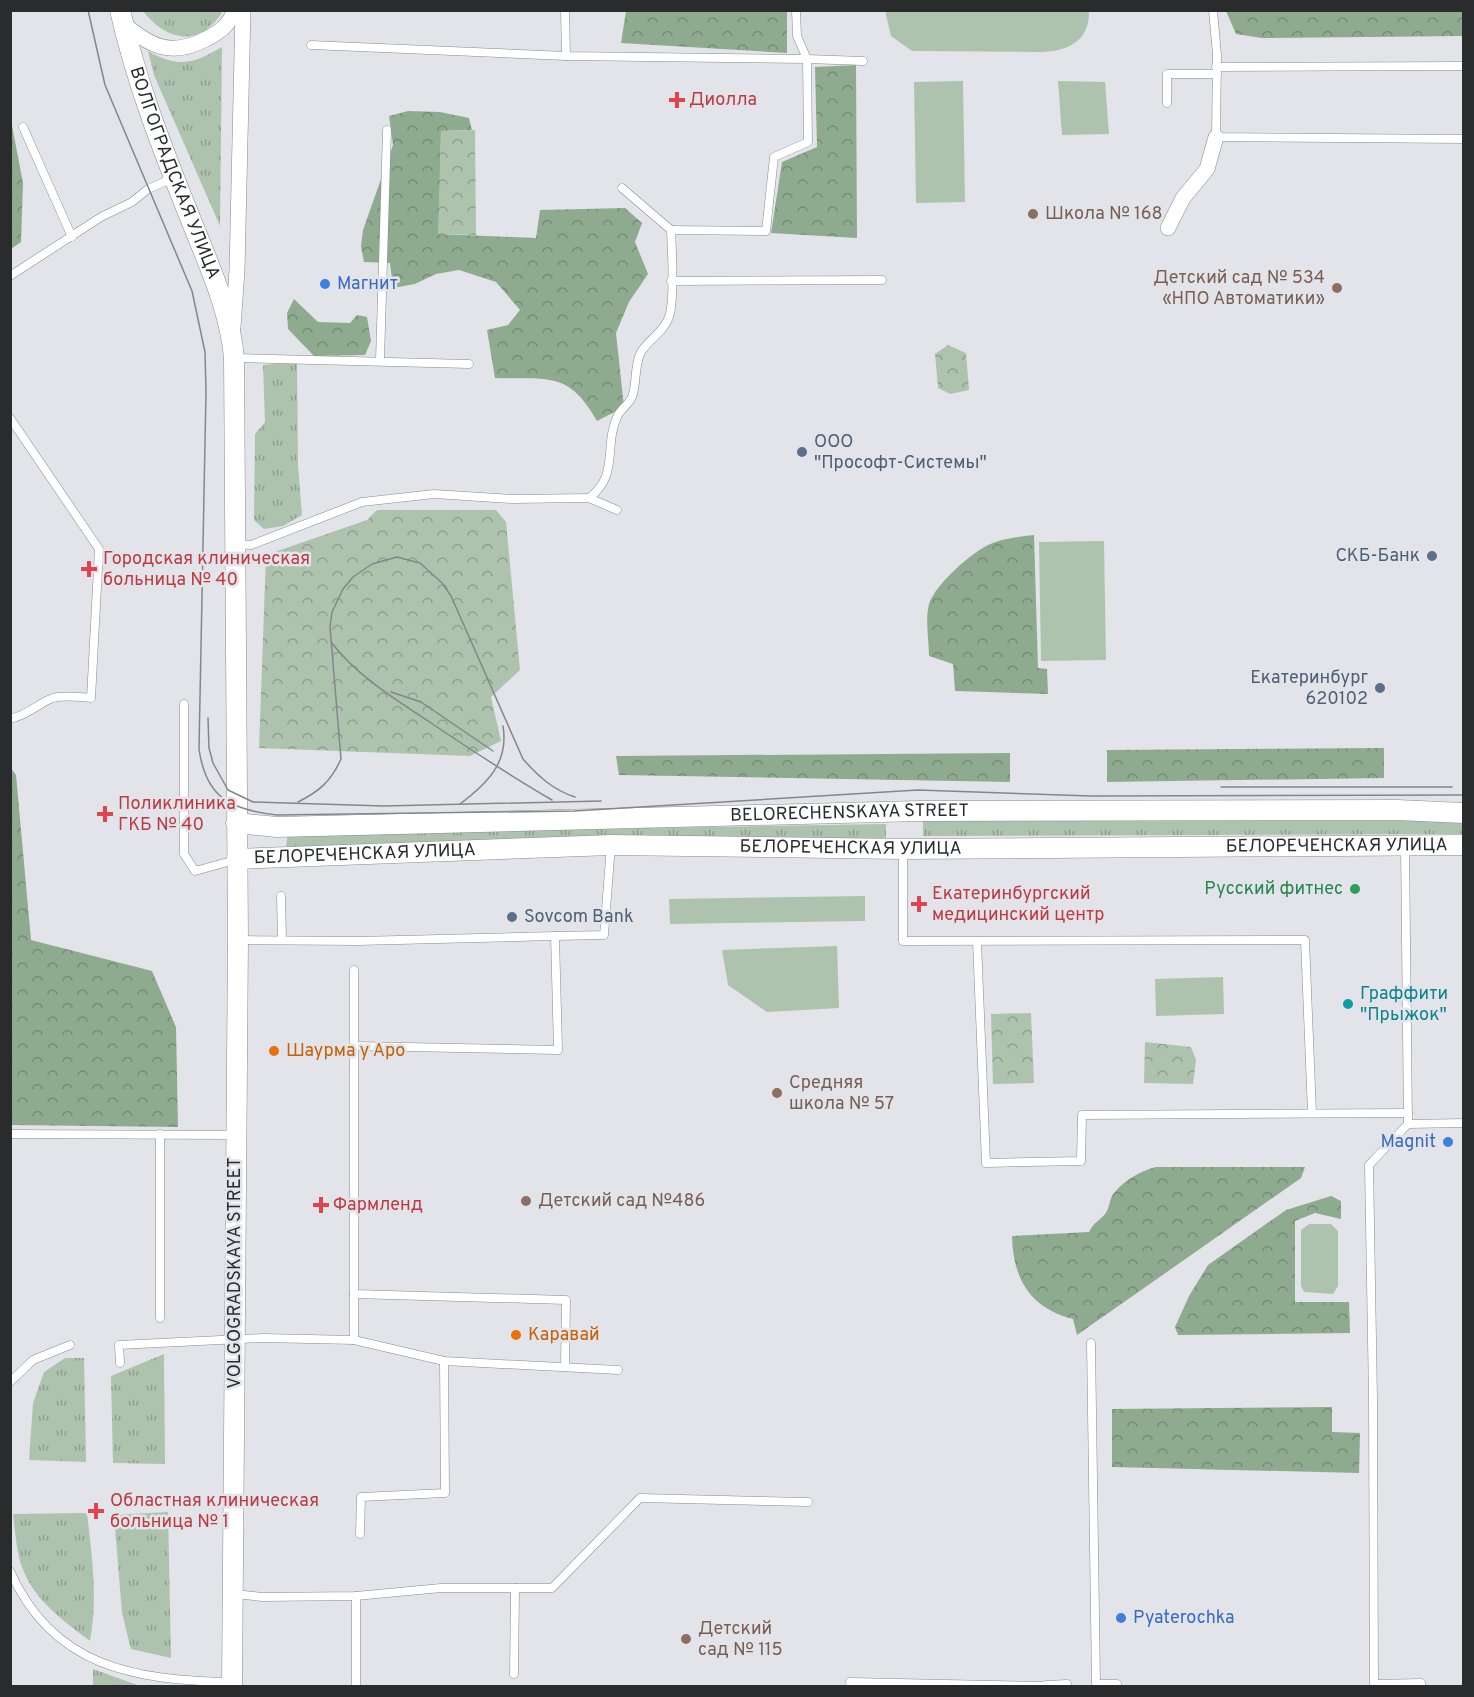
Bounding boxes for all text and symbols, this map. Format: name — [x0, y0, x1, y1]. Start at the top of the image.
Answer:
street label: ВОЛГОГРАДСКАЯ УЛИЦА — [124, 64, 225, 282]
place label: Диолла — [689, 89, 757, 112]
marker: Диолла — [670, 93, 684, 107]
place label: Школа № 168 — [1045, 203, 1163, 226]
marker: Школа № 168 — [1026, 207, 1040, 221]
place label: Детский сад № 534 «НПО Автоматики» — [1153, 267, 1325, 311]
place label: Магнит — [337, 273, 398, 296]
marker: Магнит — [318, 277, 332, 291]
marker: Детский сад № 534 «НПО Автоматики» — [1330, 281, 1344, 295]
place label: ООО "Прософт-Системы" — [814, 431, 987, 475]
marker: ООО "Прософт-Системы" — [795, 445, 809, 459]
place label: СКБ-Банк — [1335, 545, 1420, 568]
place label: Городская клиническая больница № 40 — [103, 548, 310, 592]
marker: СКБ-Банк — [1425, 549, 1439, 563]
marker: Городская клиническая больница № 40 — [80, 560, 98, 578]
place label: Екатеринбург 620102 — [1250, 667, 1368, 711]
marker: Екатеринбург 620102 — [1373, 681, 1387, 695]
place label: Поликлиника ГКБ № 40 — [118, 793, 236, 837]
street label: BELORECHENSKAYA STREET — [730, 799, 969, 827]
marker: Поликлиника ГКБ № 40 — [96, 805, 114, 823]
street label: БЕЛОРЕЧЕНСКАЯ УЛИЦА — [1226, 834, 1448, 858]
street label: БЕЛОРЕЧЕНСКАЯ УЛИЦА — [740, 835, 962, 861]
street label: БЕЛОРЕЧЕНСКАЯ УЛИЦА — [254, 839, 476, 870]
place label: Русский фитнес — [1204, 878, 1343, 901]
marker: Русский фитнес — [1348, 882, 1362, 896]
place label: Екатеринбургский медицинский центр — [932, 883, 1104, 927]
marker: Екатеринбургский медицинский центр — [910, 895, 928, 913]
place label: Sovcom Bank — [524, 906, 633, 929]
marker: Sovcom Bank — [505, 910, 519, 924]
place label: Граффити "Прыжок" — [1360, 983, 1448, 1027]
marker: Граффити "Прыжок" — [1341, 997, 1355, 1011]
place label: Шаурма у Аро — [286, 1040, 405, 1063]
marker: Шаурма у Аро — [267, 1044, 281, 1058]
place label: Средняя школа № 57 — [789, 1072, 894, 1116]
marker: Средняя школа № 57 — [770, 1086, 784, 1100]
place label: Magnit — [1381, 1131, 1436, 1154]
marker: Magnit — [1441, 1135, 1455, 1149]
street label: VOLGOGRADSKAYA STREET — [224, 1157, 247, 1389]
place label: Детский сад №486 — [538, 1190, 705, 1213]
place label: Фармленд — [333, 1194, 423, 1217]
marker: Детский сад №486 — [519, 1194, 533, 1208]
marker: Фармленд — [314, 1198, 328, 1212]
place label: Каравай — [528, 1324, 600, 1347]
marker: Каравай — [509, 1328, 523, 1342]
place label: Областная клиническая больница № 1 — [110, 1490, 319, 1534]
marker: Областная клиническая больница № 1 — [87, 1502, 105, 1520]
place label: Pyaterochka — [1133, 1607, 1234, 1630]
marker: Pyaterochka — [1114, 1611, 1128, 1625]
place label: Детский сад № 115 — [698, 1618, 783, 1662]
marker: Детский сад № 115 — [679, 1632, 693, 1646]

